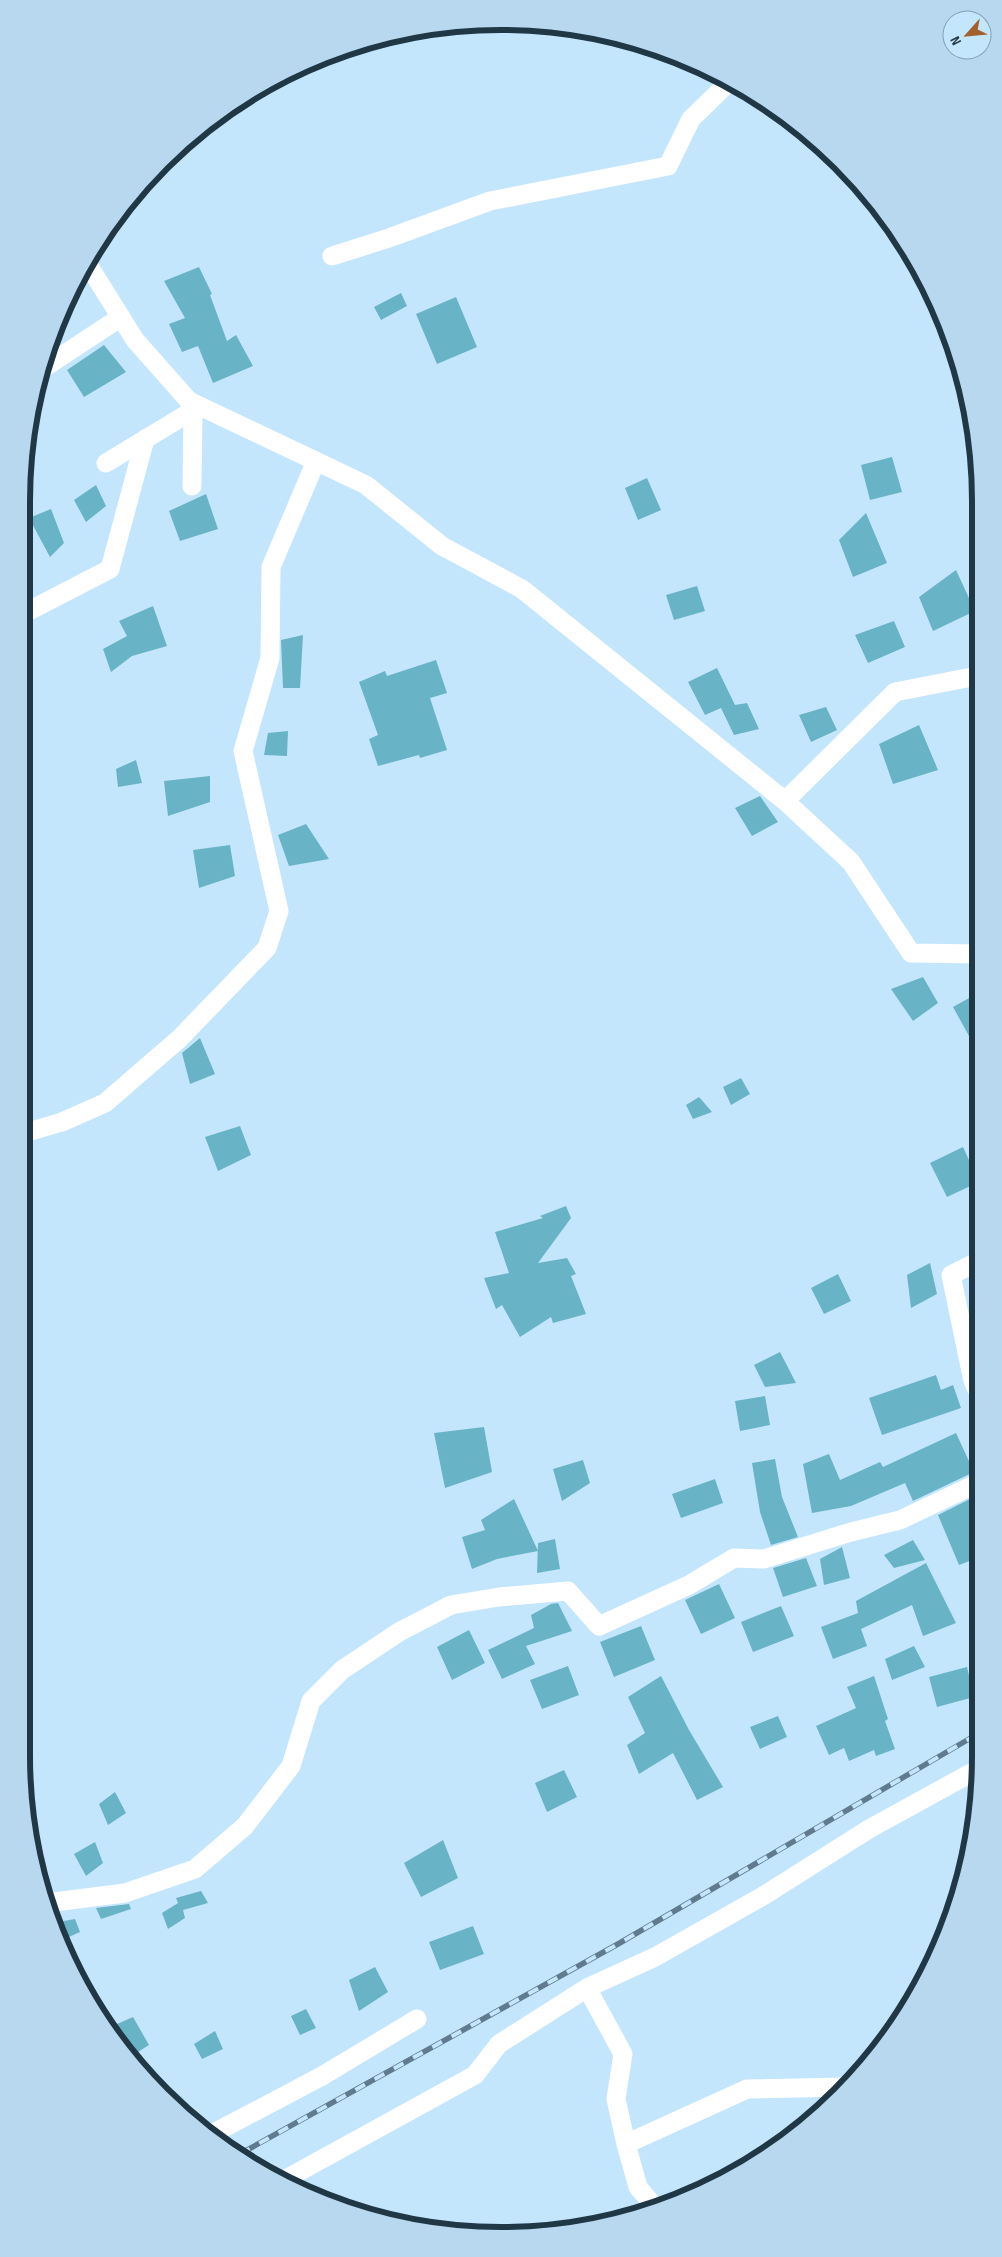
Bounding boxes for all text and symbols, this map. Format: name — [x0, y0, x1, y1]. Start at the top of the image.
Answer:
north arrow — [942, 10, 992, 60]
text: N — [947, 33, 965, 48]

